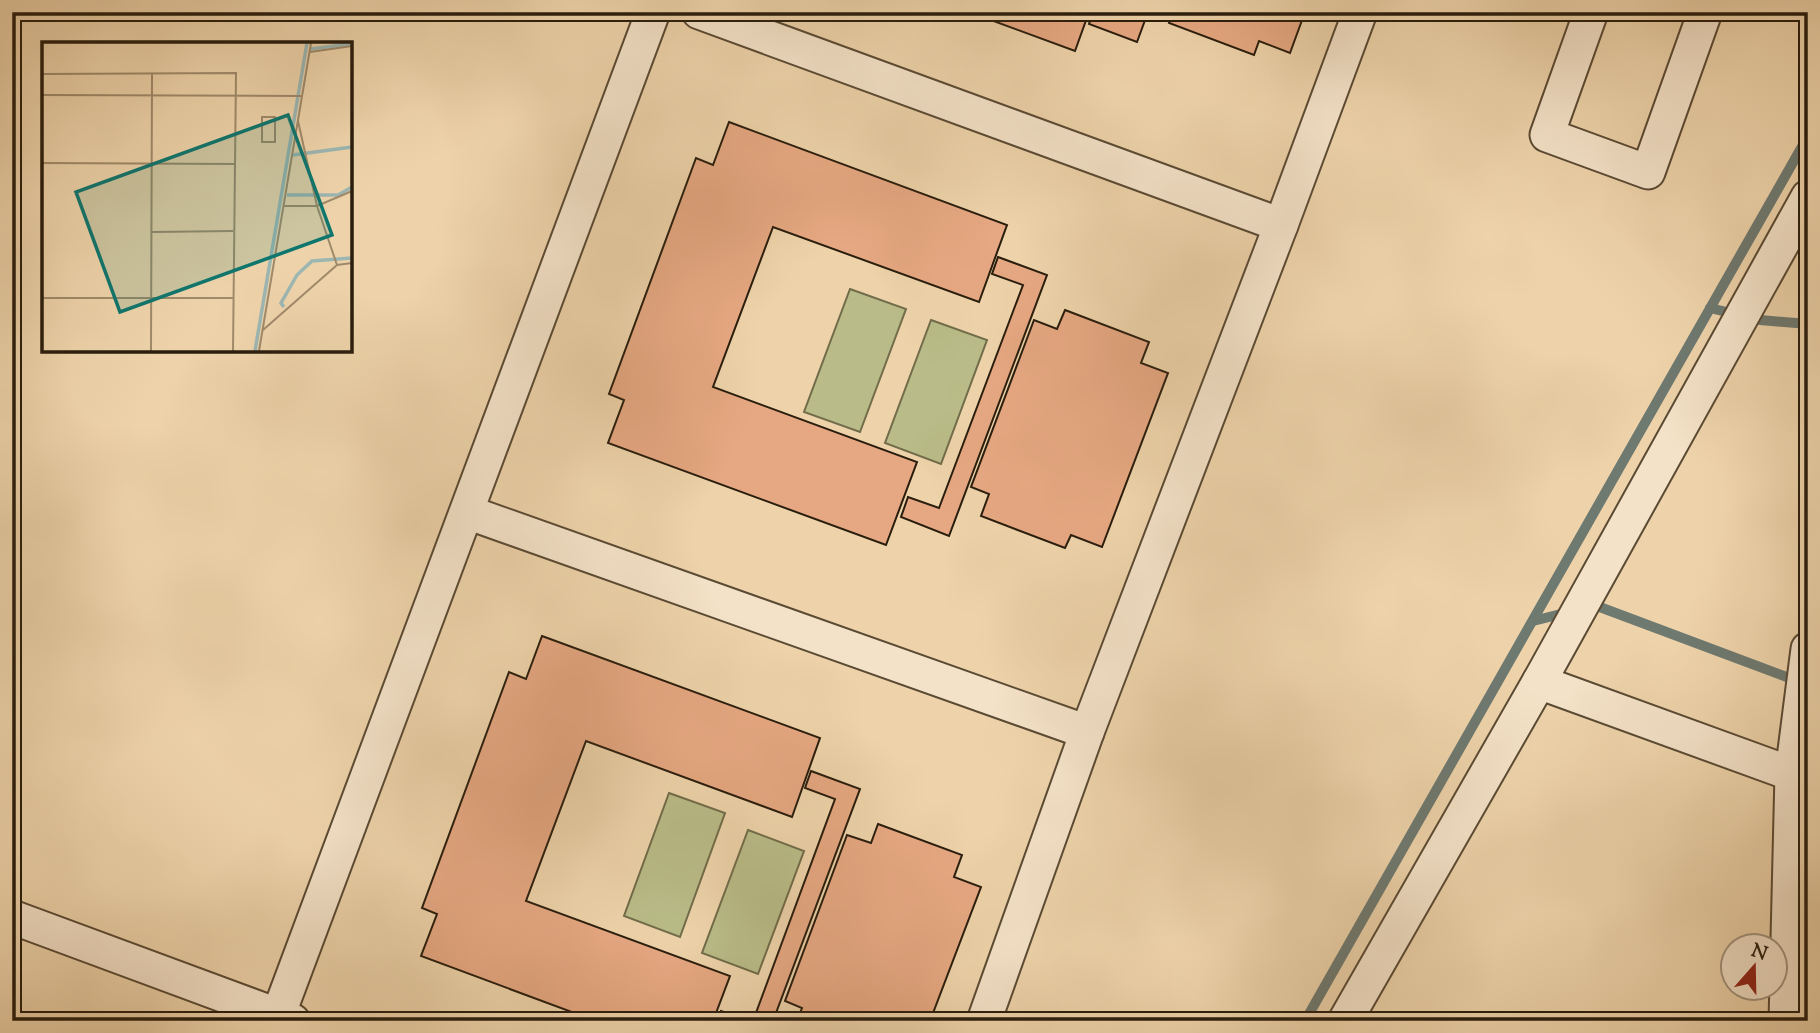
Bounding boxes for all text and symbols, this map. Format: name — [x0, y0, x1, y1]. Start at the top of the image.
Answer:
inset map — [42, 42, 352, 352]
north arrow — [1718, 932, 1788, 1002]
text: N — [1747, 938, 1771, 969]

